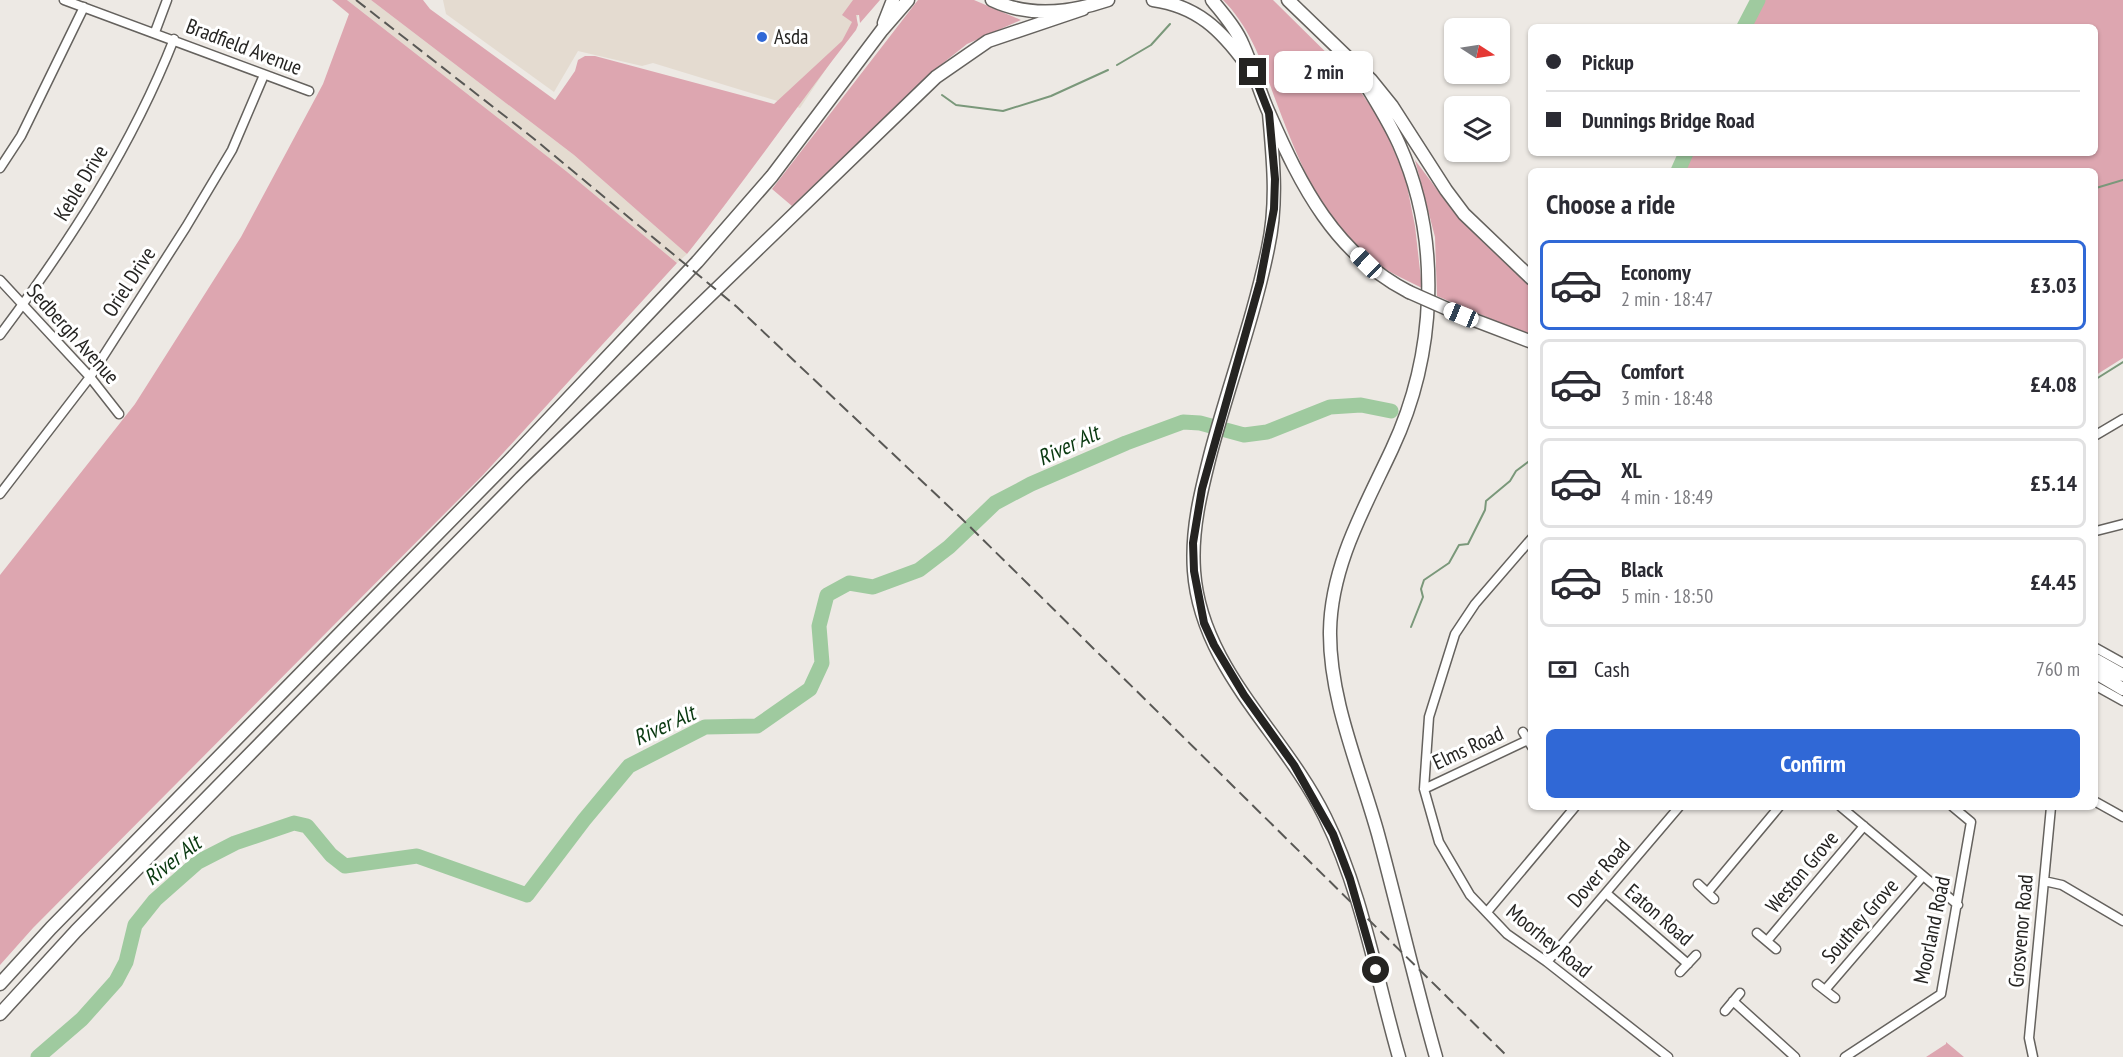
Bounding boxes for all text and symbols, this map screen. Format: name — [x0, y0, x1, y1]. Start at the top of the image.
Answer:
street label: Bradfield Avenue — [182, 12, 306, 81]
north arrow — [1444, 18, 1510, 84]
map controls — [1444, 18, 1510, 162]
place label: Asda — [774, 23, 809, 50]
marker: Asda — [755, 30, 769, 44]
text: Pickup — [1582, 48, 1634, 76]
callout: 2 min — [1274, 51, 1373, 93]
route end — [1239, 58, 1266, 85]
text: 2 min — [1303, 59, 1344, 85]
button: layers — [1444, 96, 1510, 162]
text: Dunnings Bridge Road — [1582, 106, 1755, 134]
street label: Keble Drive — [47, 140, 114, 225]
text: Choose a ride — [1546, 187, 1675, 221]
street label: Oriel Drive — [96, 242, 161, 322]
car — [1347, 244, 1385, 282]
icon: car — [1549, 258, 1603, 312]
text: Economy — [1621, 258, 1691, 286]
text: £3.03 — [2030, 271, 2077, 299]
street label: Sedbergh Avenue — [21, 278, 125, 389]
text: 2 min · 18:47 — [1621, 286, 1713, 312]
car — [1441, 300, 1481, 330]
icon: car — [1549, 357, 1603, 411]
text: Comfort — [1621, 357, 1684, 385]
text: £4.08 — [2030, 370, 2077, 398]
text: 3 min · 18:48 — [1621, 385, 1713, 411]
water label: River Alt — [1033, 417, 1106, 471]
icon: car — [1549, 456, 1603, 510]
text: XL — [1621, 456, 1642, 484]
text: £5.14 — [2030, 469, 2077, 497]
text: 4 min · 18:49 — [1621, 484, 1713, 510]
icon: car — [1549, 555, 1603, 609]
text: Black — [1621, 555, 1663, 583]
text: £4.45 — [2030, 568, 2077, 596]
text: 5 min · 18:50 — [1621, 583, 1713, 609]
icon: cash — [1546, 653, 1579, 686]
text: Cash — [1594, 655, 1630, 683]
text: 760 m — [2036, 656, 2080, 682]
water label: River Alt — [629, 697, 702, 751]
street label: Elms Road — [1428, 719, 1507, 776]
button: Confirm — [1546, 729, 2080, 798]
street label: Weston Grove — [1759, 825, 1844, 918]
water label: River Alt — [138, 827, 208, 891]
street label: Dover Road — [1561, 833, 1636, 913]
street label: Southey Grove — [1815, 873, 1904, 969]
street label: Grosvenor Road — [2002, 873, 2039, 989]
street label: Moorland Road — [1907, 874, 1956, 986]
street label: Eaton Road — [1620, 878, 1699, 952]
street label: Moorhey Road — [1501, 898, 1598, 983]
route start — [1362, 956, 1389, 983]

